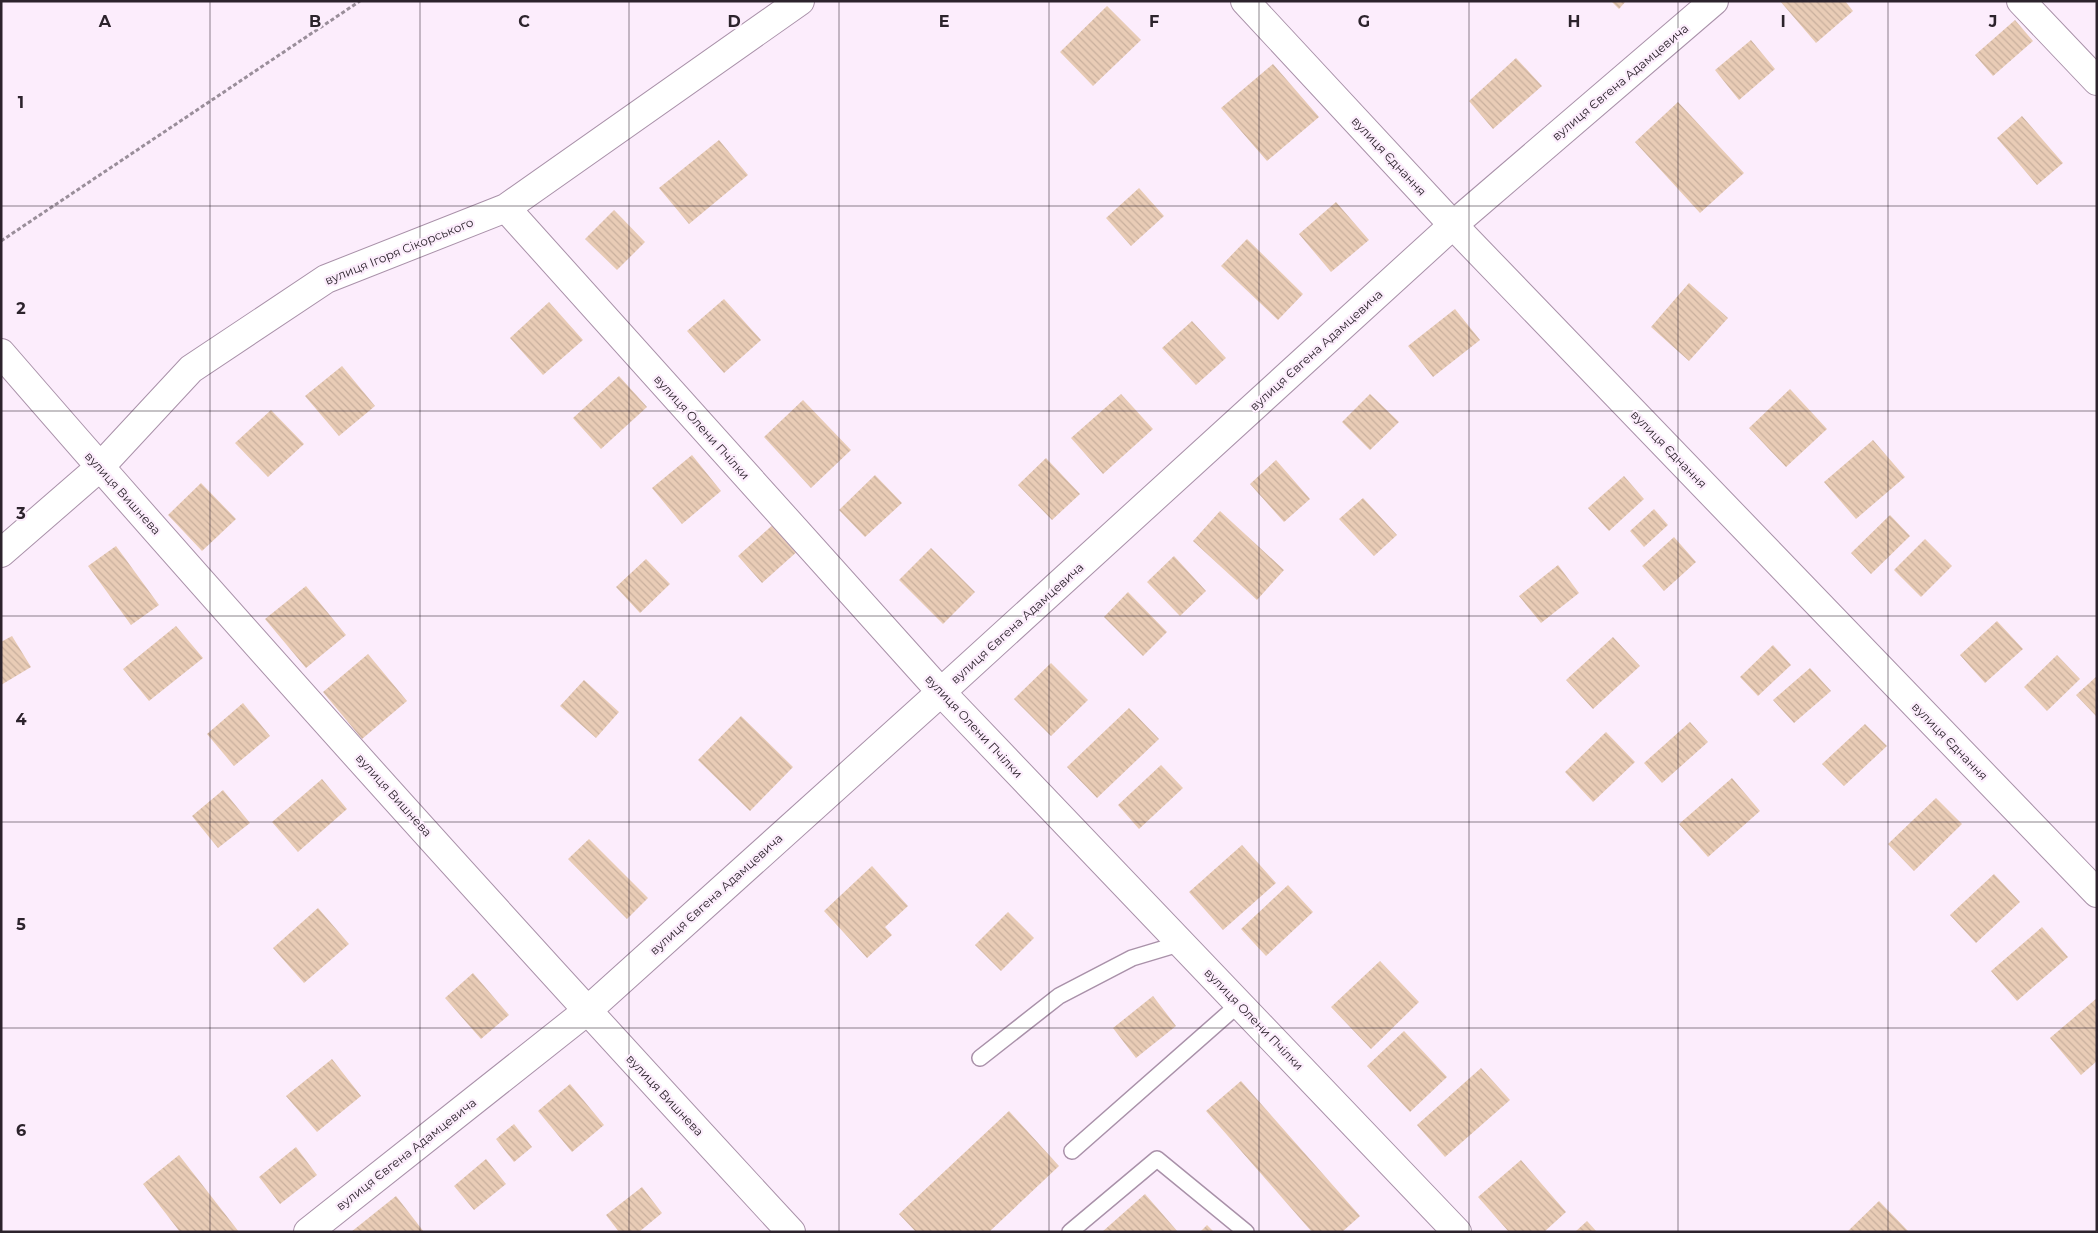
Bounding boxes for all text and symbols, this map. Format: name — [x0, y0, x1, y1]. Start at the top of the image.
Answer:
text: A — [98, 12, 112, 31]
text: B — [309, 12, 321, 31]
text: C — [518, 12, 530, 31]
text: D — [727, 12, 741, 31]
text: E — [939, 12, 949, 31]
text: F — [1149, 12, 1159, 31]
text: G — [1358, 12, 1370, 31]
text: H — [1568, 12, 1580, 31]
text: I — [1780, 12, 1786, 31]
text: J — [1988, 12, 1997, 31]
street label: вулиця Євгена Адамцевича — [1549, 20, 1691, 144]
text: 1 — [18, 93, 24, 112]
street label: вулиця Єднання — [1348, 113, 1430, 199]
street label: вулиця Ігоря Сікорського — [323, 214, 476, 288]
street label: вулиця Євгена Адамцевича — [1246, 286, 1386, 414]
text: 2 — [16, 299, 26, 318]
street label: вулиця Олени Пчілки — [651, 371, 753, 483]
street label: вулиця Єднання — [1628, 407, 1710, 491]
street label: вулиця Вишнева — [82, 448, 164, 538]
text: 3 — [15, 504, 26, 523]
street label: вулиця Євгена Адамцевича — [947, 559, 1087, 687]
street label: вулиця Олени Пчілки — [922, 671, 1026, 781]
street label: вулиця Єднання — [1909, 699, 1991, 783]
text: 4 — [15, 710, 27, 729]
street label: вулиця Вишнева — [353, 750, 435, 840]
street label: вулиця Євгена Адамцевича — [646, 830, 786, 958]
text: 5 — [16, 915, 26, 934]
street label: вулиця Олени Пчілки — [1201, 965, 1307, 1073]
street label: вулиця Вишнева — [623, 1051, 707, 1139]
street label: вулиця Євгена Адамцевича — [333, 1095, 479, 1213]
text: 6 — [16, 1121, 26, 1140]

